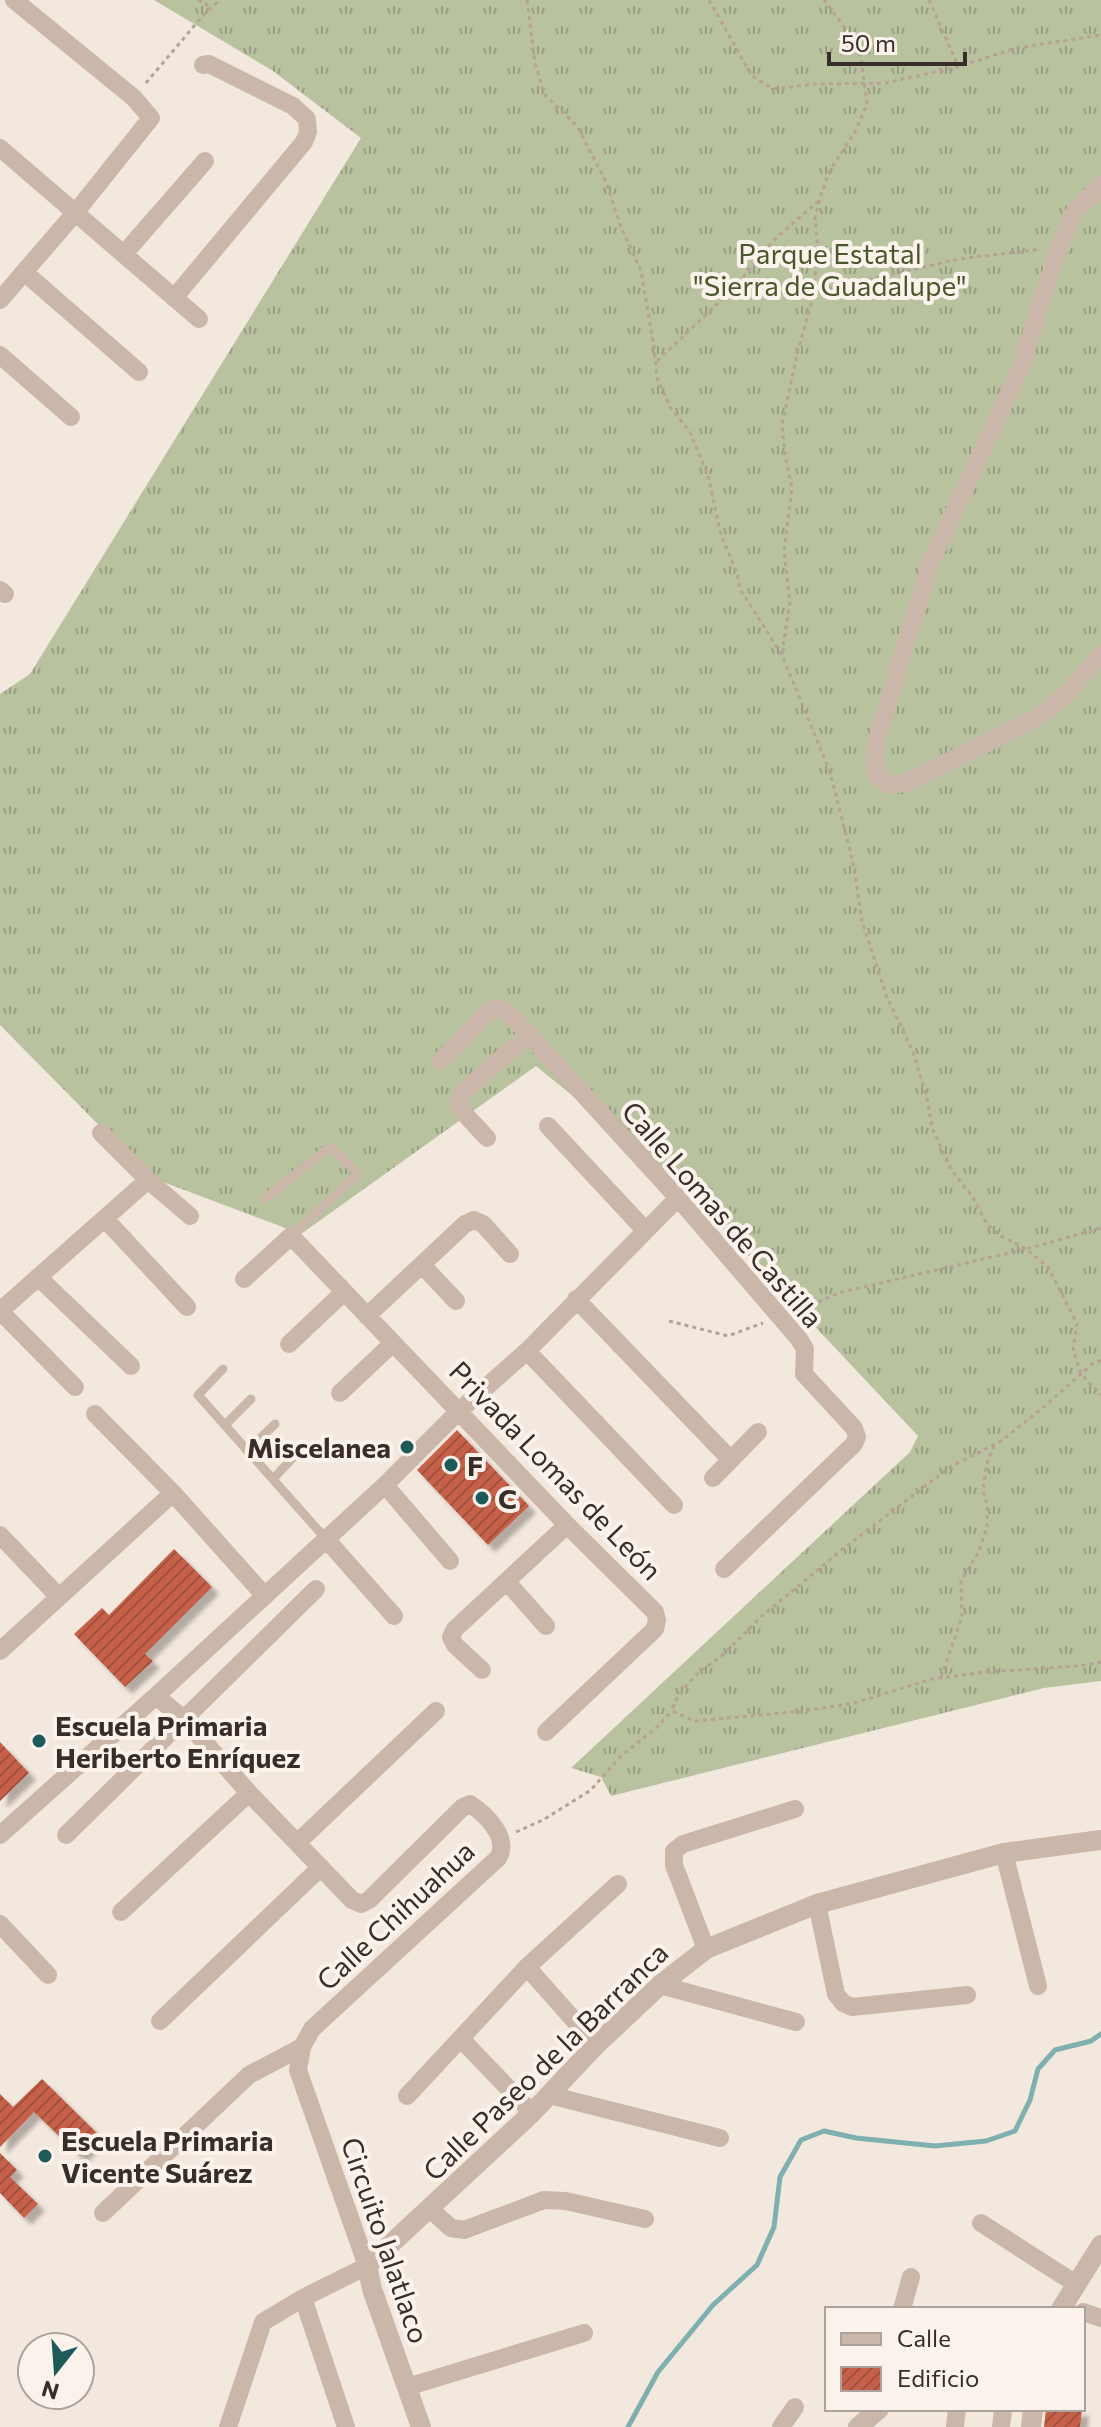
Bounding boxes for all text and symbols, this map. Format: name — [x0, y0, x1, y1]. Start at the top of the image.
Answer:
scale bar — [829, 16, 965, 66]
text: 50 m — [841, 28, 896, 57]
park label: Parque Estatal "Sierra de Guadalupe" — [693, 236, 967, 302]
street label: Calle Lomas de Castilla — [616, 1094, 830, 1334]
street label: Privada Lomas de León — [443, 1354, 669, 1586]
place label: Miscelanea — [247, 1430, 391, 1464]
marker: Miscelanea — [398, 1438, 416, 1456]
place label: F — [467, 1448, 483, 1482]
marker: F — [442, 1456, 460, 1474]
place label: C — [498, 1481, 517, 1515]
marker: C — [473, 1489, 491, 1507]
place label: Escuela Primaria Heriberto Enríquez — [55, 1708, 301, 1774]
marker: Escuela Primaria Heriberto Enríquez — [30, 1732, 48, 1750]
street label: Calle Chihuahua — [309, 1833, 481, 1997]
street label: Calle Paseo de la Barranca — [415, 1935, 675, 2187]
place label: Escuela Primaria Vicente Suárez — [61, 2123, 273, 2189]
street label: Circuito Jalatlaco — [335, 2133, 437, 2347]
marker: Escuela Primaria Vicente Suárez — [36, 2147, 54, 2165]
legend — [825, 2307, 1085, 2411]
text: Calle — [897, 2323, 951, 2352]
north arrow — [16, 2331, 96, 2411]
text: Edificio — [897, 2363, 979, 2392]
text: N — [38, 2375, 62, 2406]

